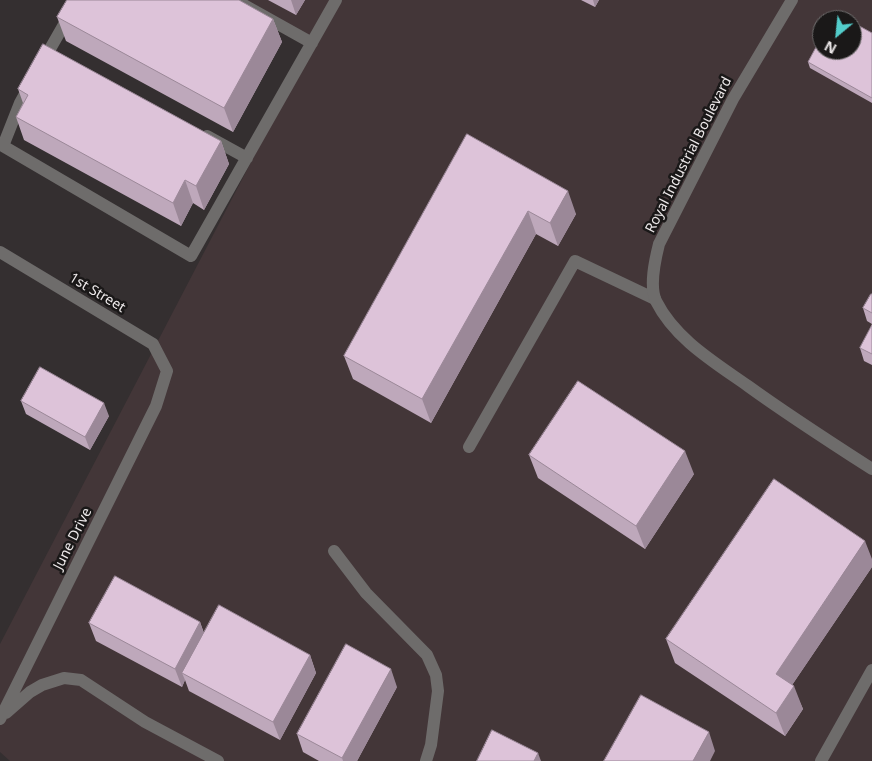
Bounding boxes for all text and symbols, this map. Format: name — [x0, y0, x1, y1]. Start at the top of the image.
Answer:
north arrow — [812, 10, 862, 60]
text: N — [821, 37, 840, 59]
street label: Royal Industrial Boulevard — [642, 74, 736, 236]
street label: 1st Street — [66, 270, 128, 316]
street label: June Drive — [50, 505, 96, 573]

